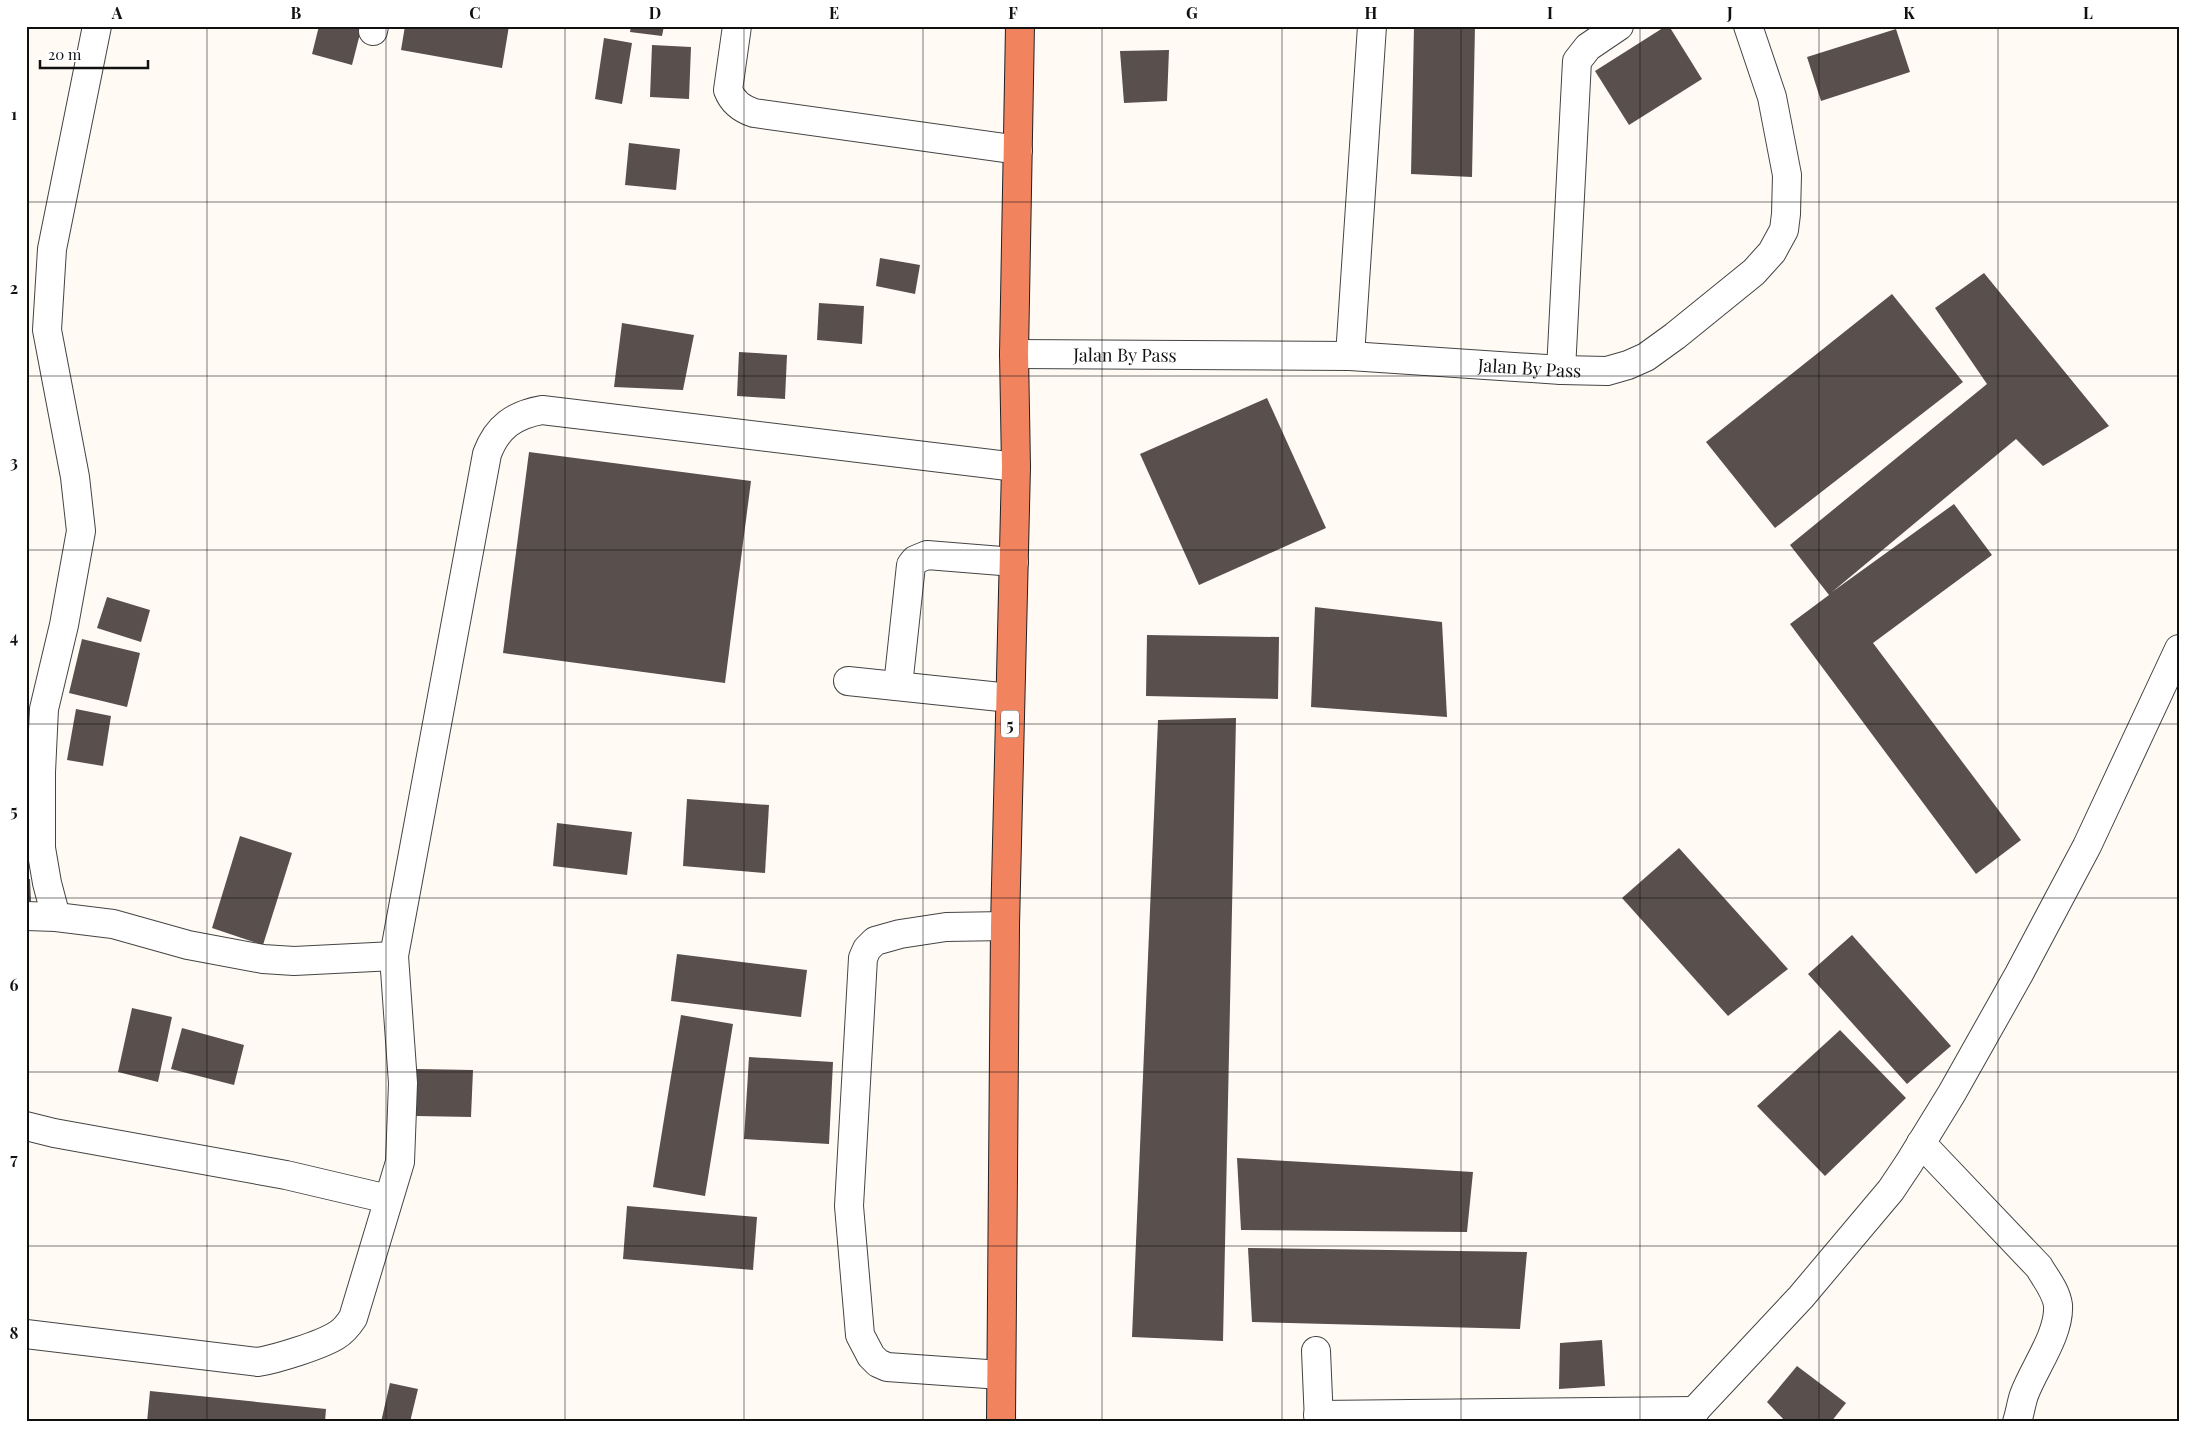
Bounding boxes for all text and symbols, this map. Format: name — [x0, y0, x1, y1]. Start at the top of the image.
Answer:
text: A — [111, 2, 123, 23]
text: B — [291, 2, 302, 23]
text: C — [469, 2, 481, 23]
text: D — [649, 2, 661, 23]
text: E — [829, 2, 839, 23]
text: F — [1008, 2, 1018, 23]
text: G — [1186, 2, 1198, 23]
text: H — [1365, 2, 1378, 23]
text: I — [1547, 2, 1553, 23]
text: J — [1726, 2, 1733, 23]
text: K — [1903, 2, 1915, 23]
text: L — [2083, 2, 2093, 23]
scale bar — [40, 38, 148, 70]
text: 20 m — [48, 44, 82, 64]
text: 1 — [11, 103, 17, 124]
text: 2 — [10, 277, 18, 298]
street label: Jalan By Pass — [1072, 342, 1177, 367]
street label: Jalan By Pass — [1476, 352, 1581, 382]
text: 3 — [10, 451, 18, 472]
text: 4 — [10, 626, 18, 647]
road number: 5 — [1001, 711, 1019, 738]
text: 5 — [10, 800, 18, 821]
text: 6 — [10, 974, 19, 995]
text: 7 — [10, 1148, 18, 1169]
text: 8 — [10, 1322, 19, 1343]

